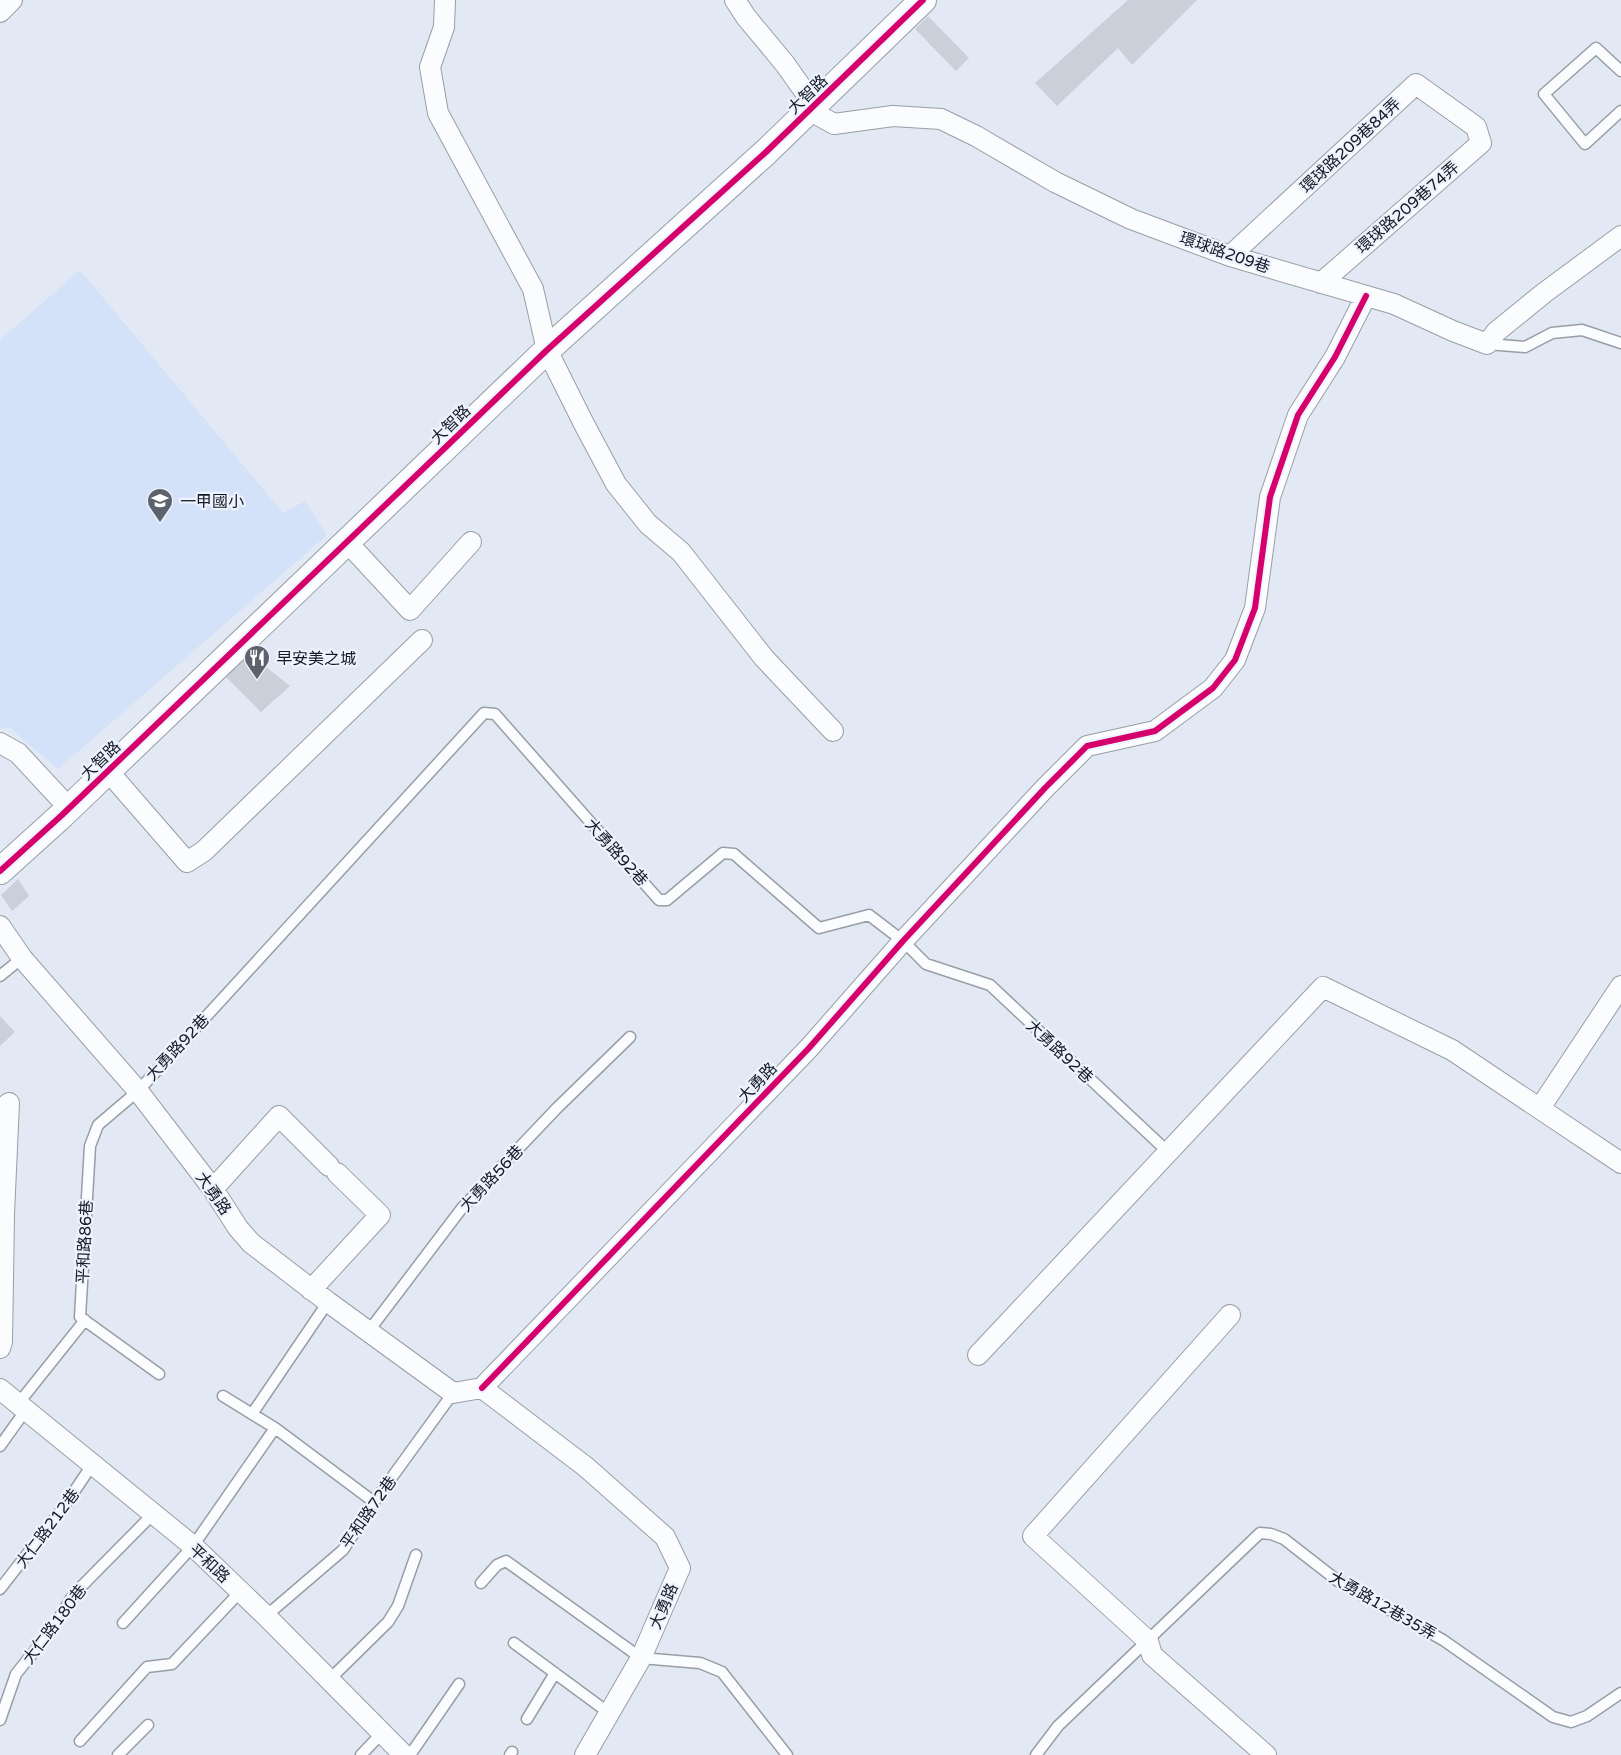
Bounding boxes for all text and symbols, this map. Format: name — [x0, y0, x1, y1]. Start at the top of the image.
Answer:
street label: 大智路 — [783, 71, 832, 119]
street label: 環球路209巷84弄 — [1296, 94, 1405, 197]
street label: 環球路209巷74弄 — [1352, 157, 1463, 258]
street label: 環球路209巷 — [1177, 228, 1272, 278]
street label: 大智路 — [426, 401, 475, 449]
school or university icon: 一甲國小 — [145, 486, 175, 524]
place label: 一甲國小 — [180, 492, 244, 512]
restaurant icon: 早安美之城 — [242, 643, 272, 681]
place label: 早安美之城 — [276, 649, 356, 669]
street label: 大智路 — [76, 737, 125, 785]
street label: 大勇路92巷 — [581, 815, 652, 891]
street label: 大勇路92巷 — [142, 1010, 214, 1085]
street label: 大勇路92巷 — [1022, 1016, 1097, 1088]
street label: 大勇路 — [734, 1058, 782, 1107]
street label: 大勇路56巷 — [456, 1141, 528, 1216]
street label: 大勇路 — [191, 1168, 235, 1219]
street label: 平和路86巷 — [73, 1200, 97, 1285]
street label: 平和路72巷 — [337, 1472, 401, 1553]
street label: 大仁路212巷 — [11, 1485, 84, 1572]
street label: 平和路 — [185, 1540, 234, 1587]
street label: 大勇路12巷35弄 — [1325, 1567, 1440, 1645]
street label: 大勇路 — [645, 1580, 683, 1632]
street label: 大仁路180巷 — [18, 1581, 91, 1668]

